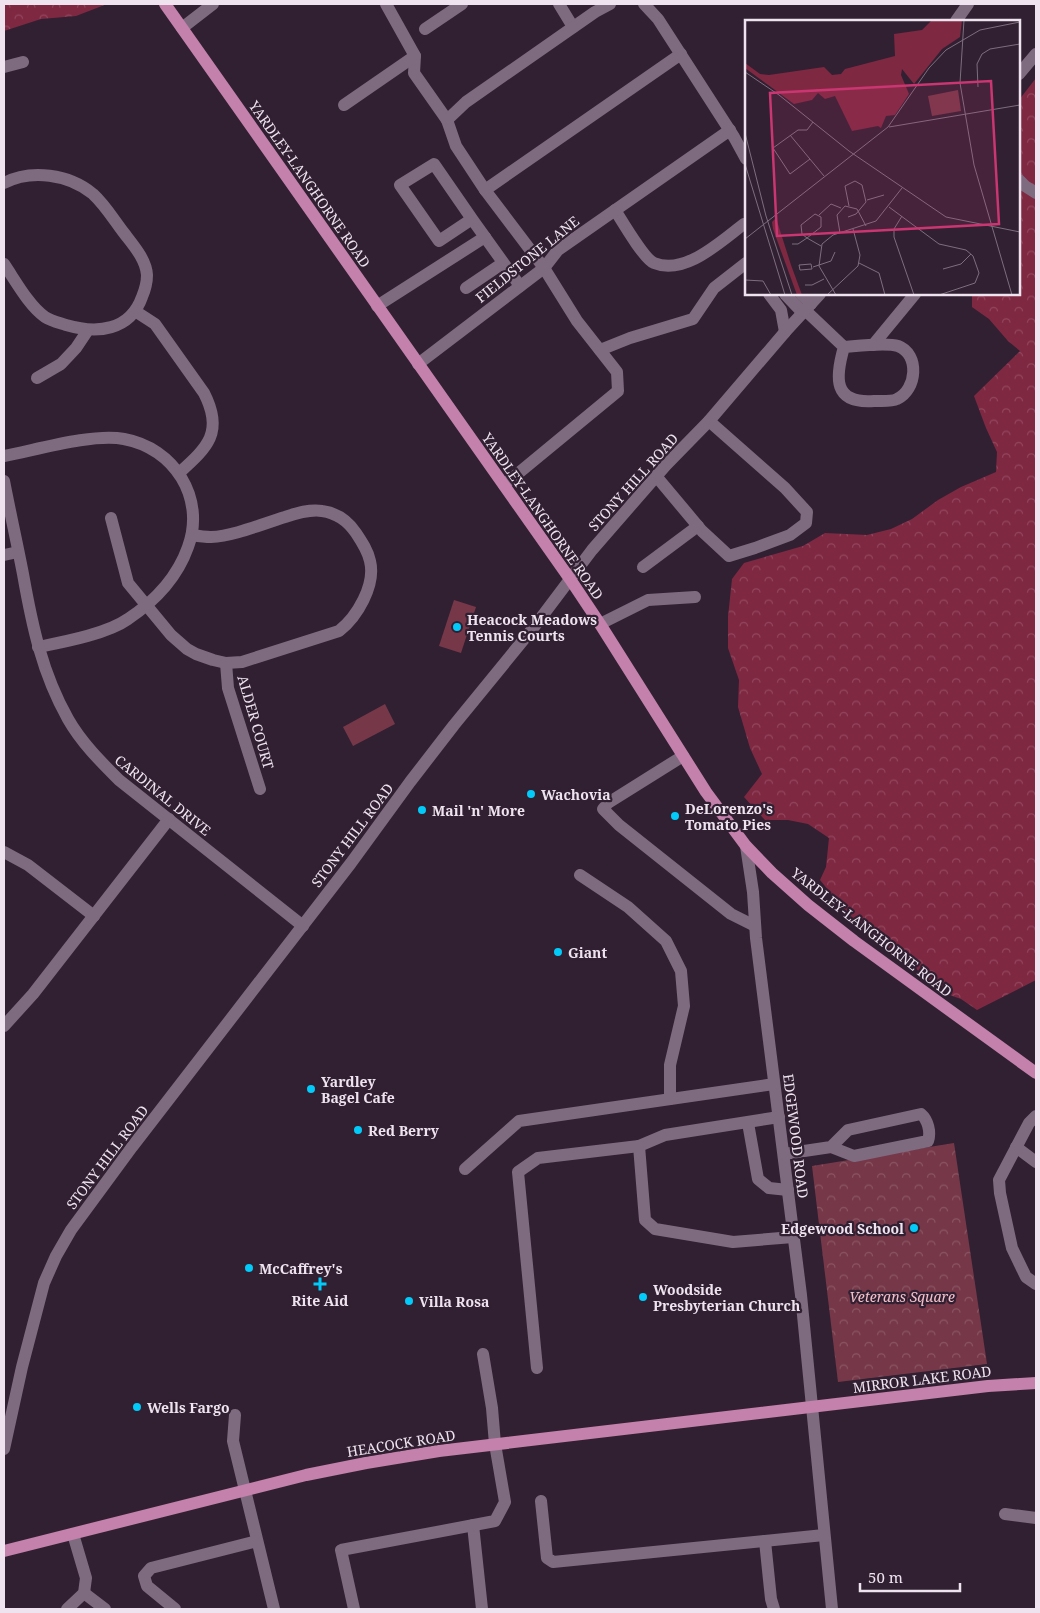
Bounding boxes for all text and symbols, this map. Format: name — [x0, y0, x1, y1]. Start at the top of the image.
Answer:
inset map — [745, 20, 1020, 295]
street label: YARDLEY-LANGHORNE ROAD — [244, 96, 375, 271]
street label: FIELDSTONE LANE — [471, 211, 583, 307]
street label: YARDLEY-LANGHORNE ROAD — [477, 428, 608, 603]
street label: STONY HILL ROAD — [584, 429, 682, 535]
place label: Heacock Meadows Tennis Courts — [467, 610, 597, 645]
marker: Heacock Meadows Tennis Courts — [451, 621, 463, 633]
street label: ALDER COURT — [234, 673, 279, 772]
street label: CARDINAL DRIVE — [111, 750, 215, 840]
street label: STONY HILL ROAD — [307, 779, 397, 891]
place label: Wachovia — [541, 785, 611, 804]
marker: Wachovia — [525, 788, 537, 800]
place label: DeLorenzo's Tomato Pies — [685, 799, 773, 834]
place label: Mail 'n' More — [432, 801, 525, 820]
marker: Mail 'n' More — [416, 804, 428, 816]
marker: DeLorenzo's Tomato Pies — [669, 810, 681, 822]
street label: YARDLEY-LANGHORNE ROAD — [787, 863, 956, 1001]
place label: Giant — [568, 943, 607, 962]
marker: Giant — [552, 946, 564, 958]
place label: Yardley Bagel Cafe — [321, 1072, 395, 1107]
street label: EDGEWOOD ROAD — [779, 1073, 813, 1199]
marker: Yardley Bagel Cafe — [305, 1083, 317, 1095]
street label: STONY HILL ROAD — [62, 1101, 152, 1213]
place label: Red Berry — [368, 1121, 440, 1140]
marker: Red Berry — [352, 1124, 364, 1136]
place label: Edgewood School — [781, 1219, 904, 1238]
marker: Edgewood School — [908, 1222, 920, 1234]
place label: McCaffrey's — [259, 1259, 343, 1278]
marker: McCaffrey's — [243, 1262, 255, 1274]
marker: Rite Aid — [314, 1278, 326, 1290]
place label: Woodside Presbyterian Church — [653, 1280, 800, 1315]
park label: Veterans Square — [849, 1287, 955, 1306]
place label: Rite Aid — [292, 1291, 348, 1310]
marker: Woodside Presbyterian Church — [637, 1291, 649, 1303]
place label: Villa Rosa — [419, 1292, 489, 1311]
marker: Villa Rosa — [403, 1295, 415, 1307]
street label: MIRROR LAKE ROAD — [852, 1361, 992, 1397]
place label: Wells Fargo — [147, 1398, 230, 1417]
marker: Wells Fargo — [131, 1401, 143, 1413]
street label: HEACOCK ROAD — [345, 1425, 457, 1461]
scale bar — [860, 1560, 960, 1592]
text: 50 m — [868, 1567, 903, 1587]

